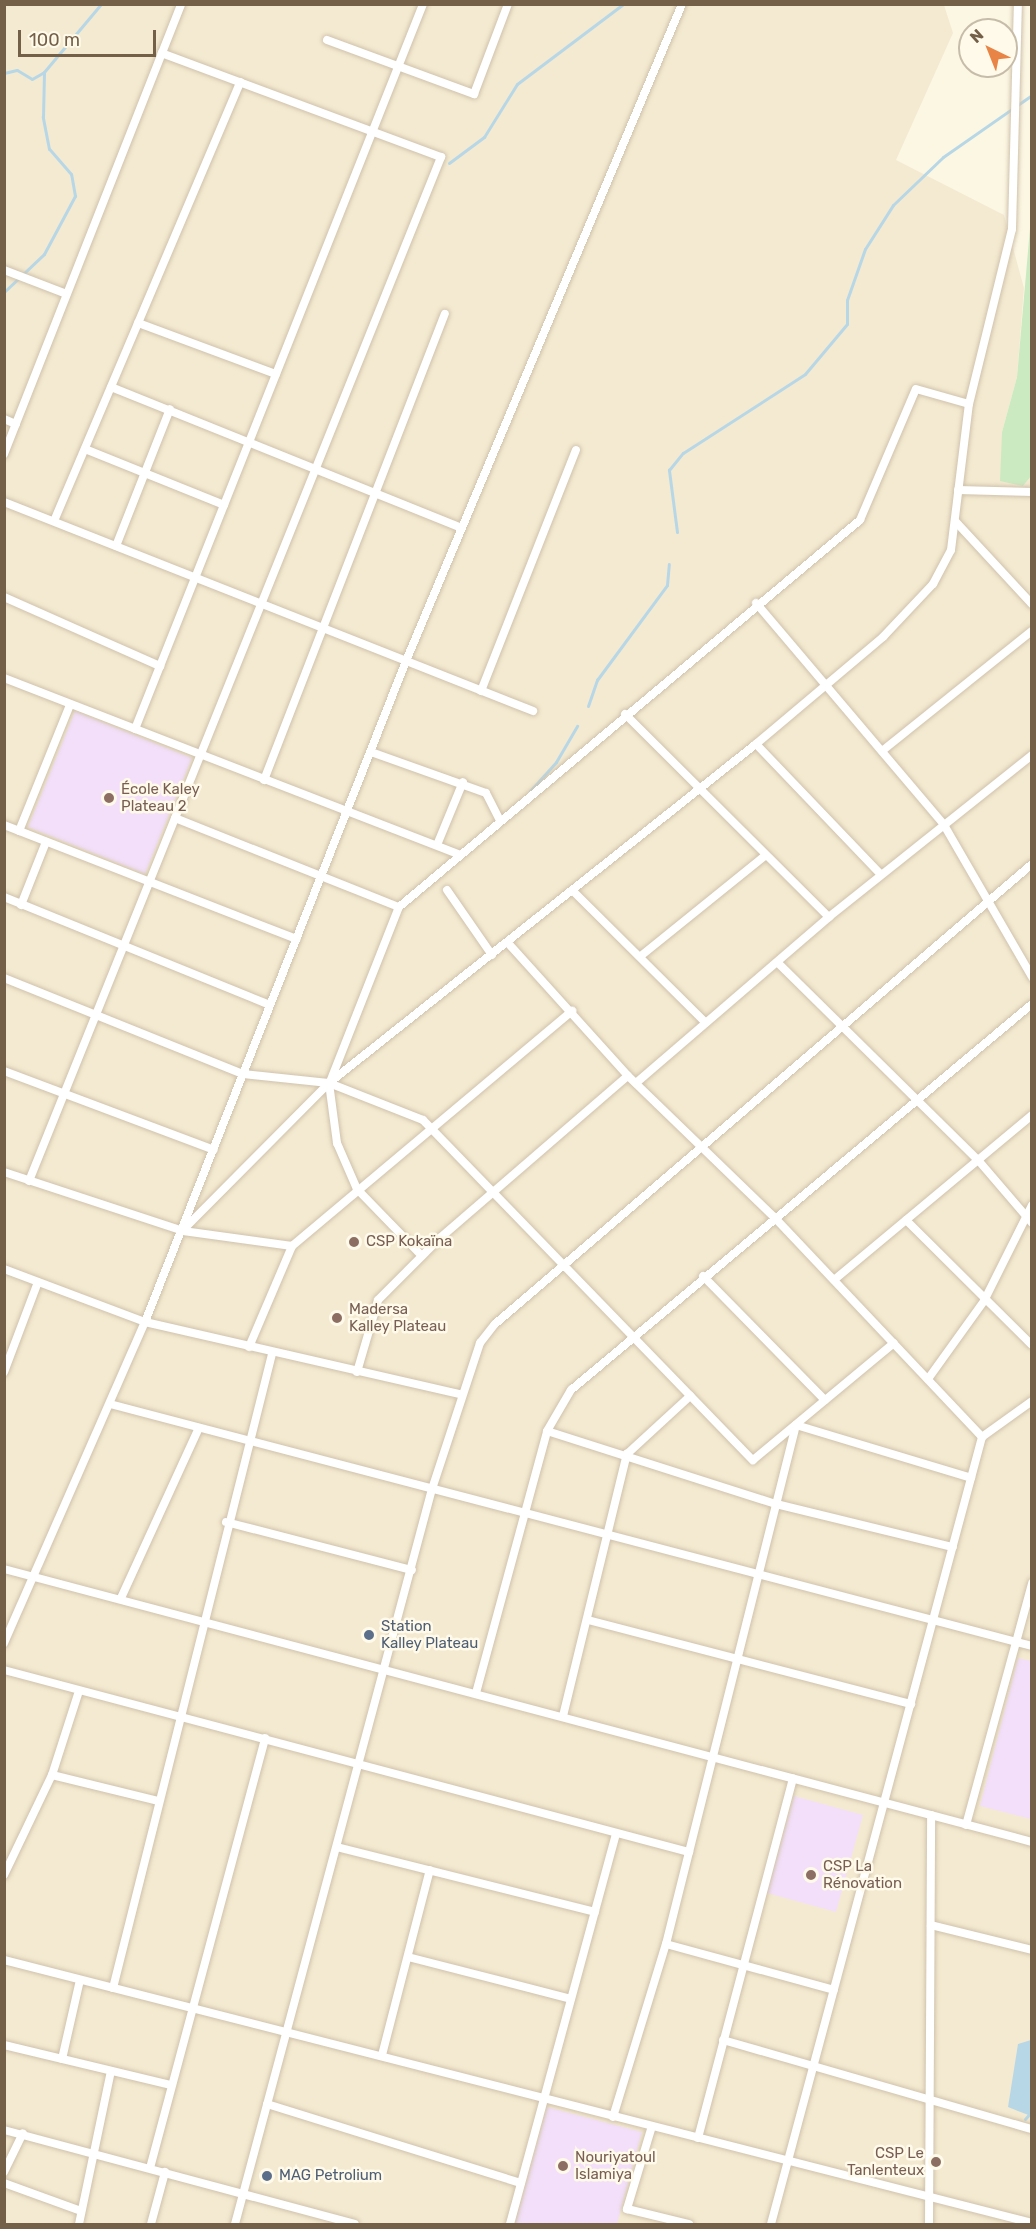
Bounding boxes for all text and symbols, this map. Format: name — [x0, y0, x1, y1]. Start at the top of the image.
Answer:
scale bar — [21, 18, 159, 56]
north arrow — [958, 18, 1018, 78]
text: N — [966, 25, 987, 47]
text: 100 m — [29, 29, 80, 51]
place label: École Kaley Plateau 2 — [121, 780, 200, 815]
marker: École Kaley Plateau 2 — [102, 791, 116, 805]
place label: CSP Kokaïna — [366, 1233, 453, 1251]
marker: CSP Kokaïna — [347, 1235, 361, 1249]
place label: Madersa Kalley Plateau — [349, 1300, 447, 1335]
marker: Madersa Kalley Plateau — [330, 1311, 344, 1325]
place label: Station Kalley Plateau — [381, 1617, 479, 1652]
marker: Station Kalley Plateau — [362, 1628, 376, 1642]
place label: CSP La Rénovation — [823, 1857, 902, 1892]
marker: CSP La Rénovation — [804, 1868, 818, 1882]
place label: CSP Le Tanlenteux — [847, 2144, 924, 2179]
place label: Nouriyatoul Islamiya — [575, 2148, 656, 2183]
marker: CSP Le Tanlenteux — [929, 2155, 943, 2169]
marker: Nouriyatoul Islamiya — [556, 2159, 570, 2173]
place label: MAG Petrolium — [279, 2167, 382, 2185]
marker: MAG Petrolium — [260, 2169, 274, 2183]

